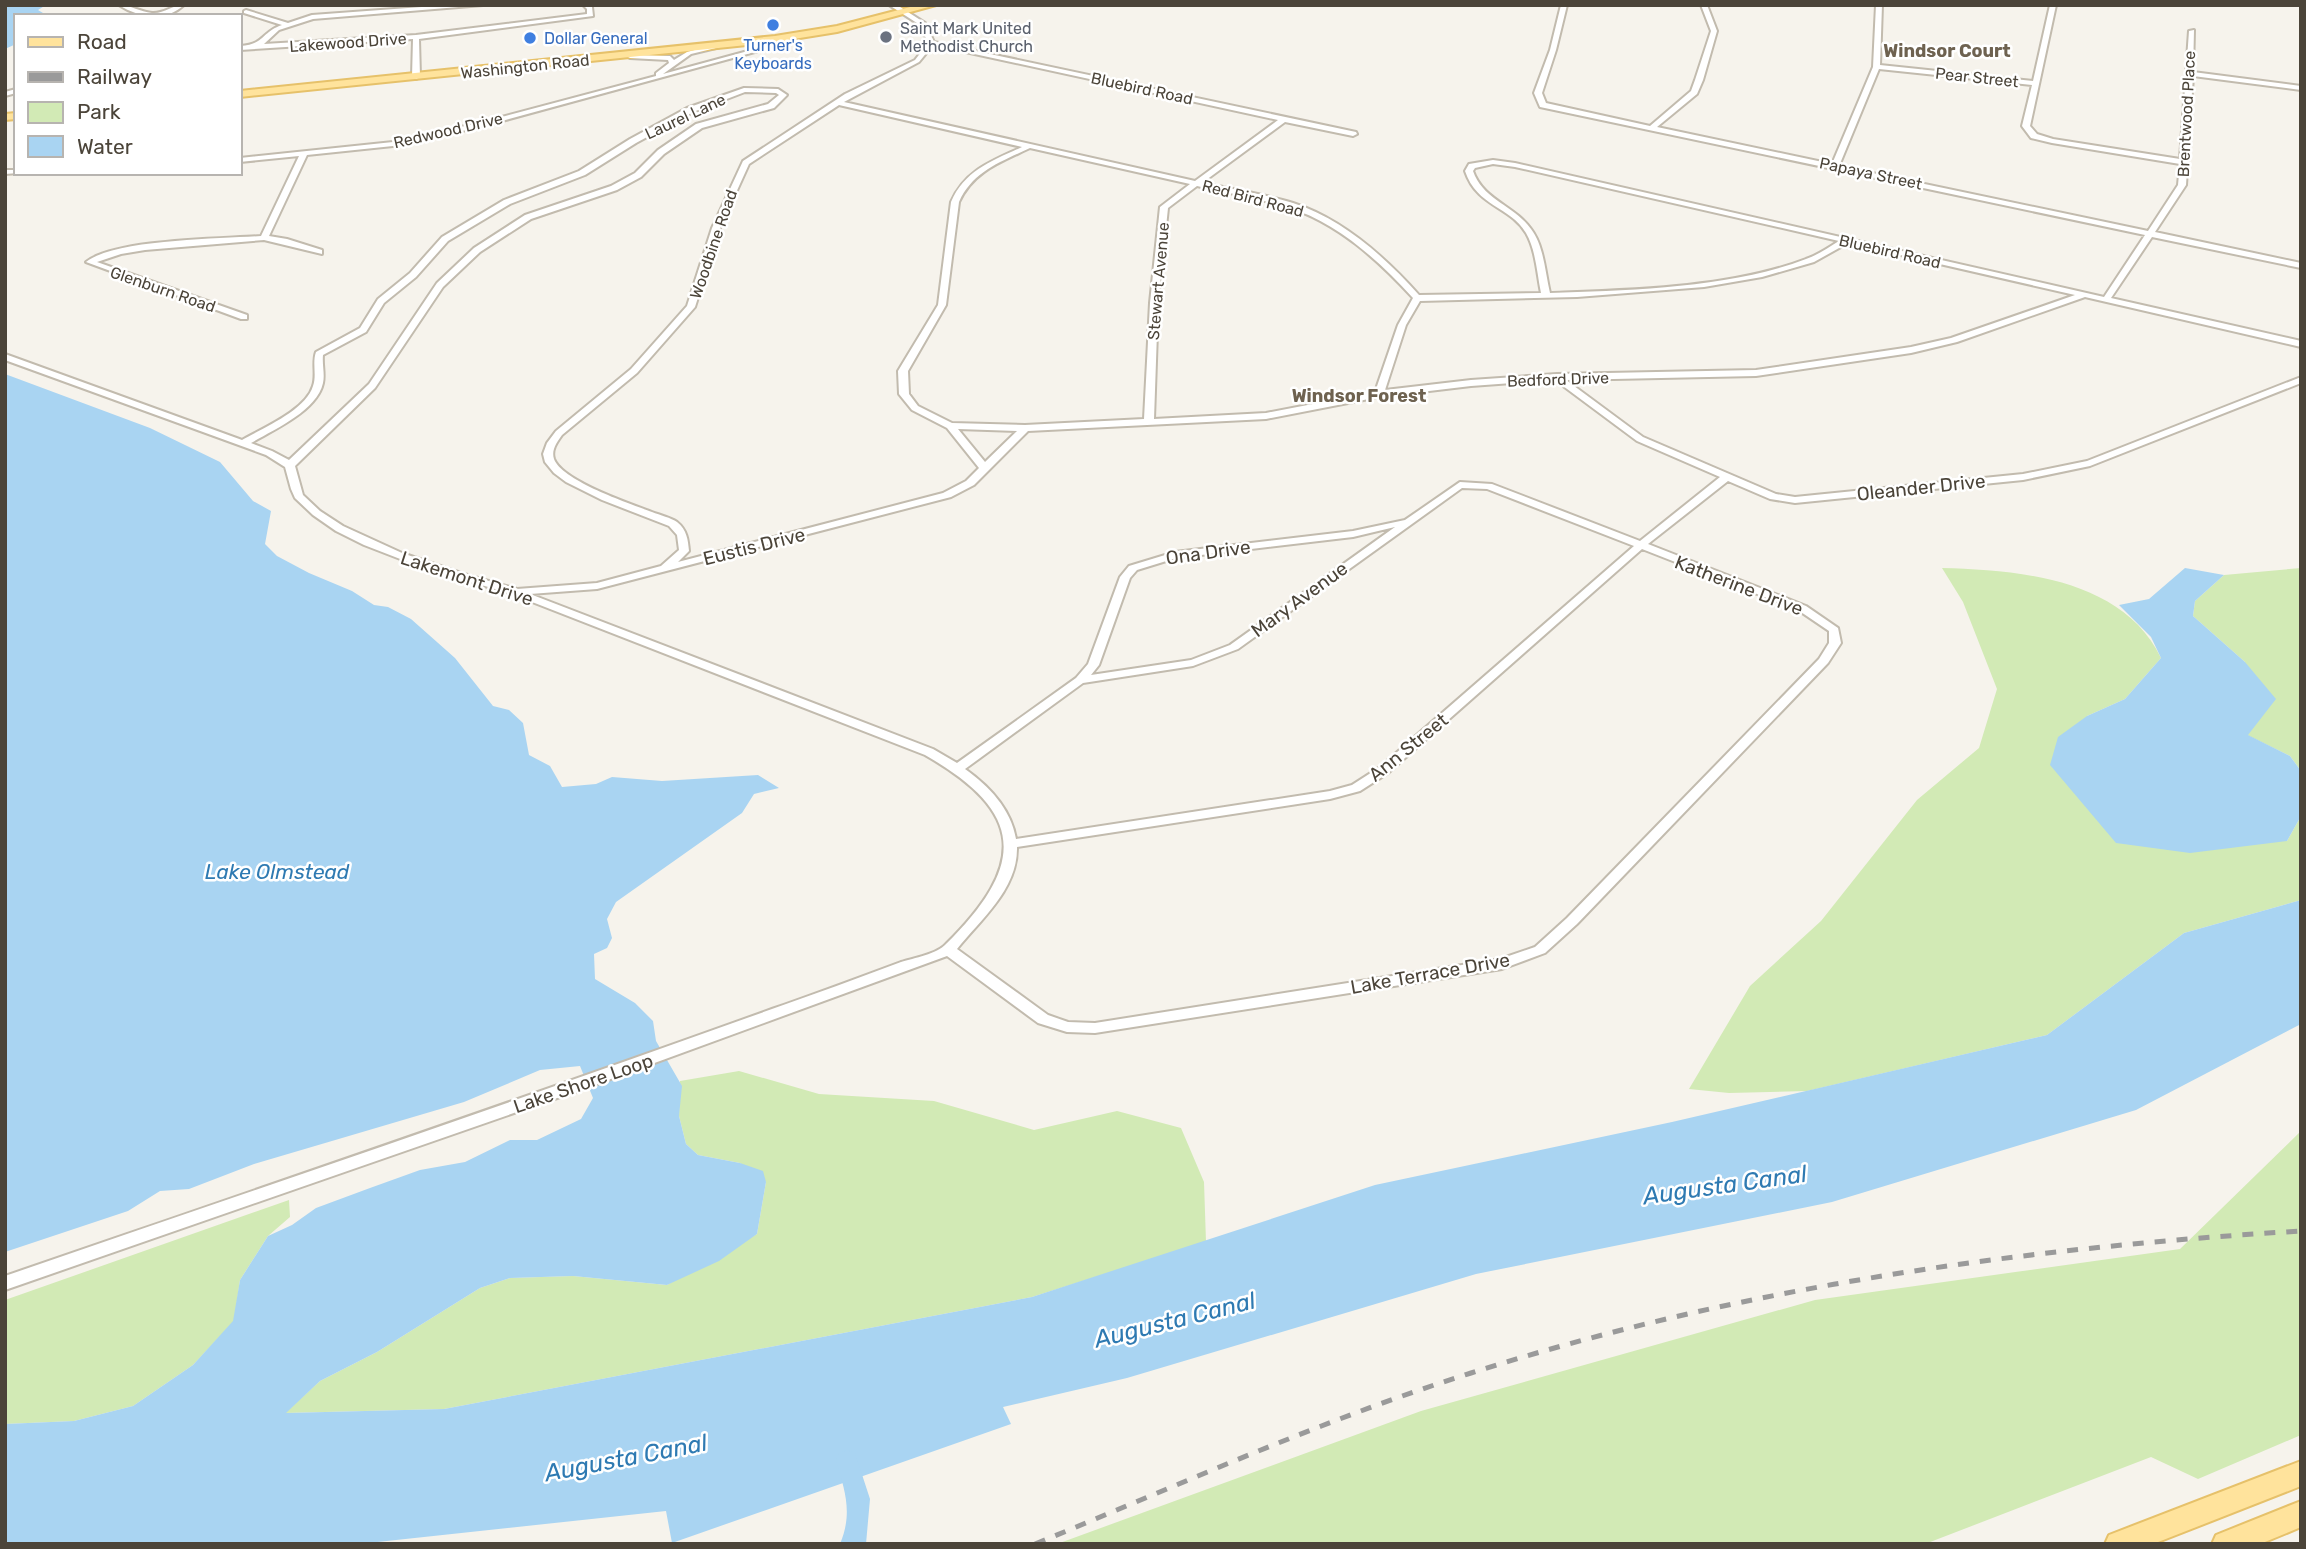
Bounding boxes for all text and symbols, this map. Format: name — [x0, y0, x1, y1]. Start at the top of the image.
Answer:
legend — [14, 14, 242, 175]
marker: Turner's Keyboards — [765, 17, 781, 33]
place label: Saint Mark United Methodist Church — [900, 19, 1033, 56]
text: Road — [77, 29, 127, 54]
street label: Lakewood Drive — [289, 29, 407, 56]
place label: Dollar General — [544, 29, 648, 48]
marker: Saint Mark United Methodist Church — [878, 29, 894, 45]
marker: Dollar General — [522, 30, 538, 46]
place label: Turner's Keyboards — [734, 36, 812, 73]
district label: Windsor Court — [1883, 40, 2011, 62]
street label: Washington Road — [460, 50, 590, 83]
street label: Brentwood Place — [2174, 50, 2199, 178]
text: Railway — [77, 64, 152, 89]
street label: Pear Street — [1934, 64, 2020, 91]
street label: Bluebird Road — [1089, 68, 1195, 109]
street label: Laurel Lane — [642, 90, 729, 143]
text: Park — [77, 99, 121, 124]
street label: Redwood Drive — [392, 109, 505, 152]
text: Water — [77, 134, 133, 159]
street label: Papaya Street — [1818, 153, 1924, 194]
street label: Red Bird Road — [1200, 176, 1306, 221]
street label: Woodbine Road — [686, 187, 741, 301]
street label: Stewart Avenue — [1144, 221, 1173, 341]
street label: Bluebird Road — [1837, 231, 1943, 272]
street label: Glenburn Road — [108, 263, 218, 316]
street label: Bedford Drive — [1507, 368, 1609, 391]
district label: Windsor Forest — [1292, 385, 1426, 407]
street label: Oleander Drive — [1856, 469, 1987, 506]
street label: Eustis Drive — [701, 523, 808, 570]
street label: Ona Drive — [1164, 535, 1252, 570]
street label: Lakemont Drive — [398, 546, 536, 611]
street label: Katherine Drive — [1671, 550, 1806, 621]
street label: Mary Avenue — [1247, 557, 1352, 642]
street label: Ann Street — [1364, 708, 1453, 786]
water label: Lake Olmstead — [205, 859, 350, 884]
street label: Lake Terrace Drive — [1349, 948, 1512, 999]
street label: Lake Shore Loop — [510, 1049, 656, 1118]
water label: Augusta Canal — [1639, 1159, 1810, 1211]
water label: Augusta Canal — [1090, 1286, 1260, 1354]
water label: Augusta Canal — [540, 1428, 711, 1488]

